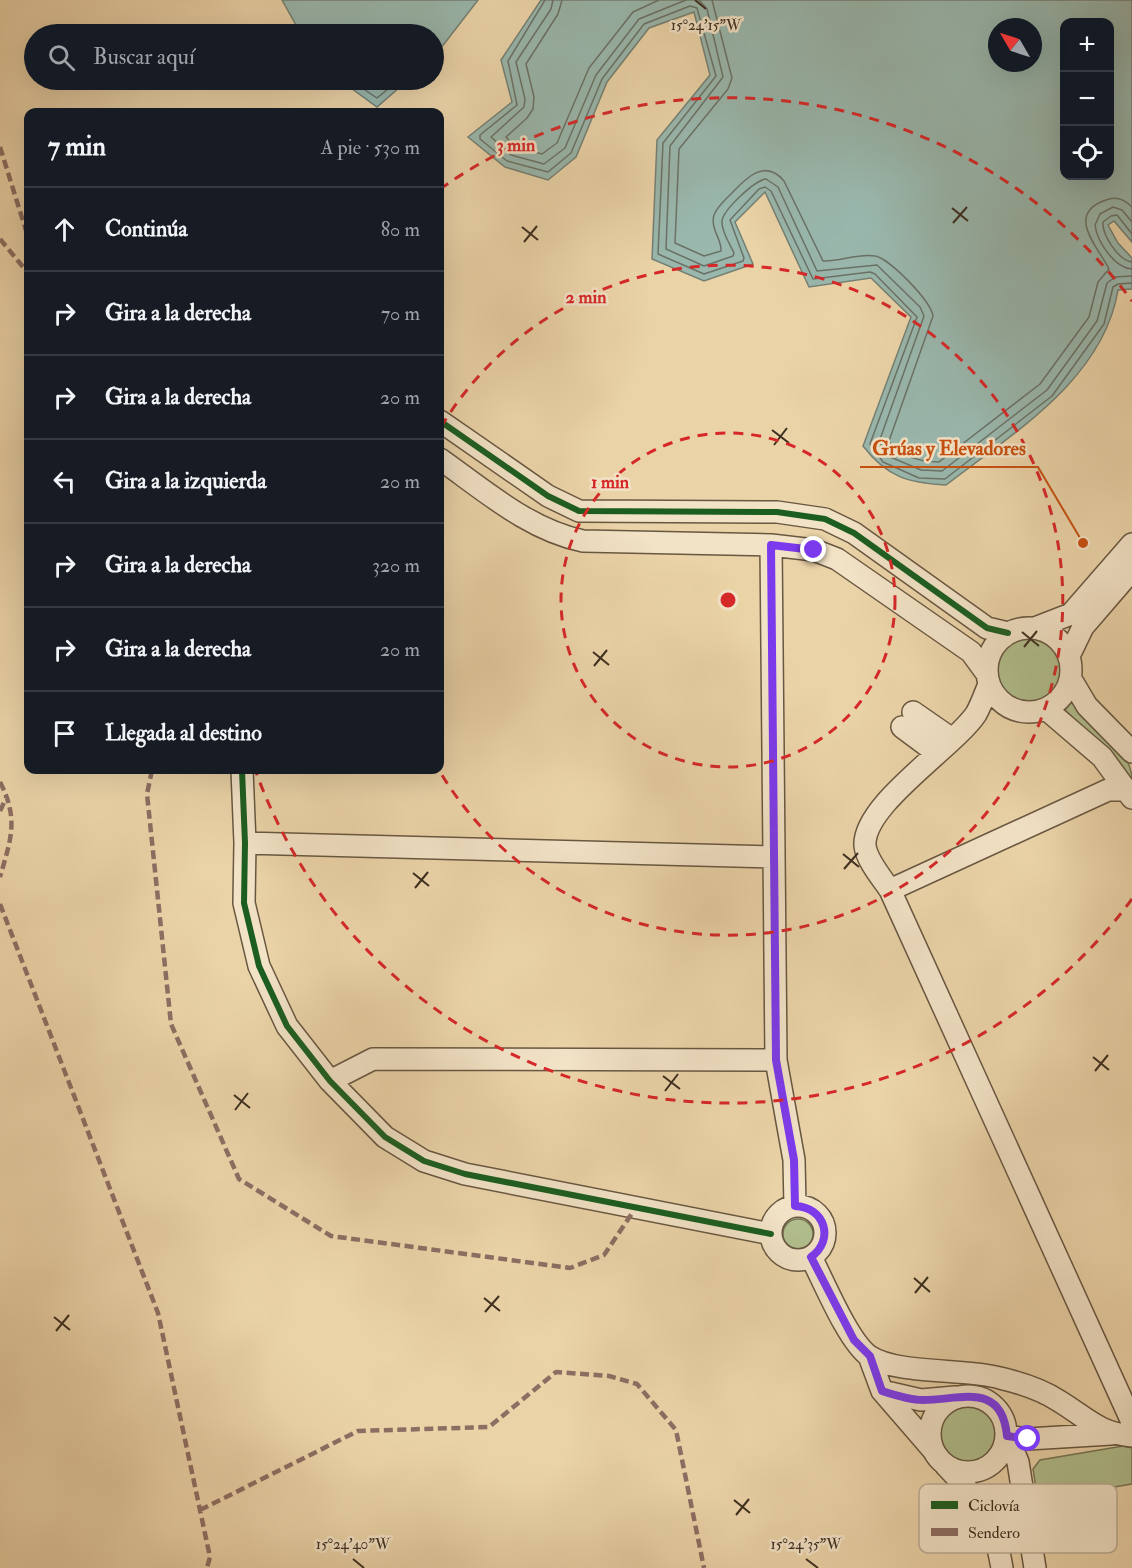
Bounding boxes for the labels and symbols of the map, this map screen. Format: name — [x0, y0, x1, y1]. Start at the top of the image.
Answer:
text: 15°24'15"W — [671, 16, 742, 35]
north arrow — [988, 18, 1042, 72]
text: 3 min — [497, 134, 536, 157]
text: 2 min — [566, 286, 607, 309]
callout: Grúas y Elevadores — [860, 429, 1038, 467]
text: Grúas y Elevadores — [872, 436, 1026, 462]
text: 1 min — [591, 471, 630, 494]
route end — [800, 536, 826, 562]
centre of rings — [718, 590, 738, 610]
route start — [1014, 1425, 1040, 1451]
legend — [919, 1484, 1117, 1553]
text: Ciclovía — [968, 1496, 1020, 1516]
text: Sendero — [968, 1523, 1020, 1543]
text: 15°24'40"W — [316, 1535, 391, 1554]
text: 15°24'35"W — [771, 1535, 842, 1554]

